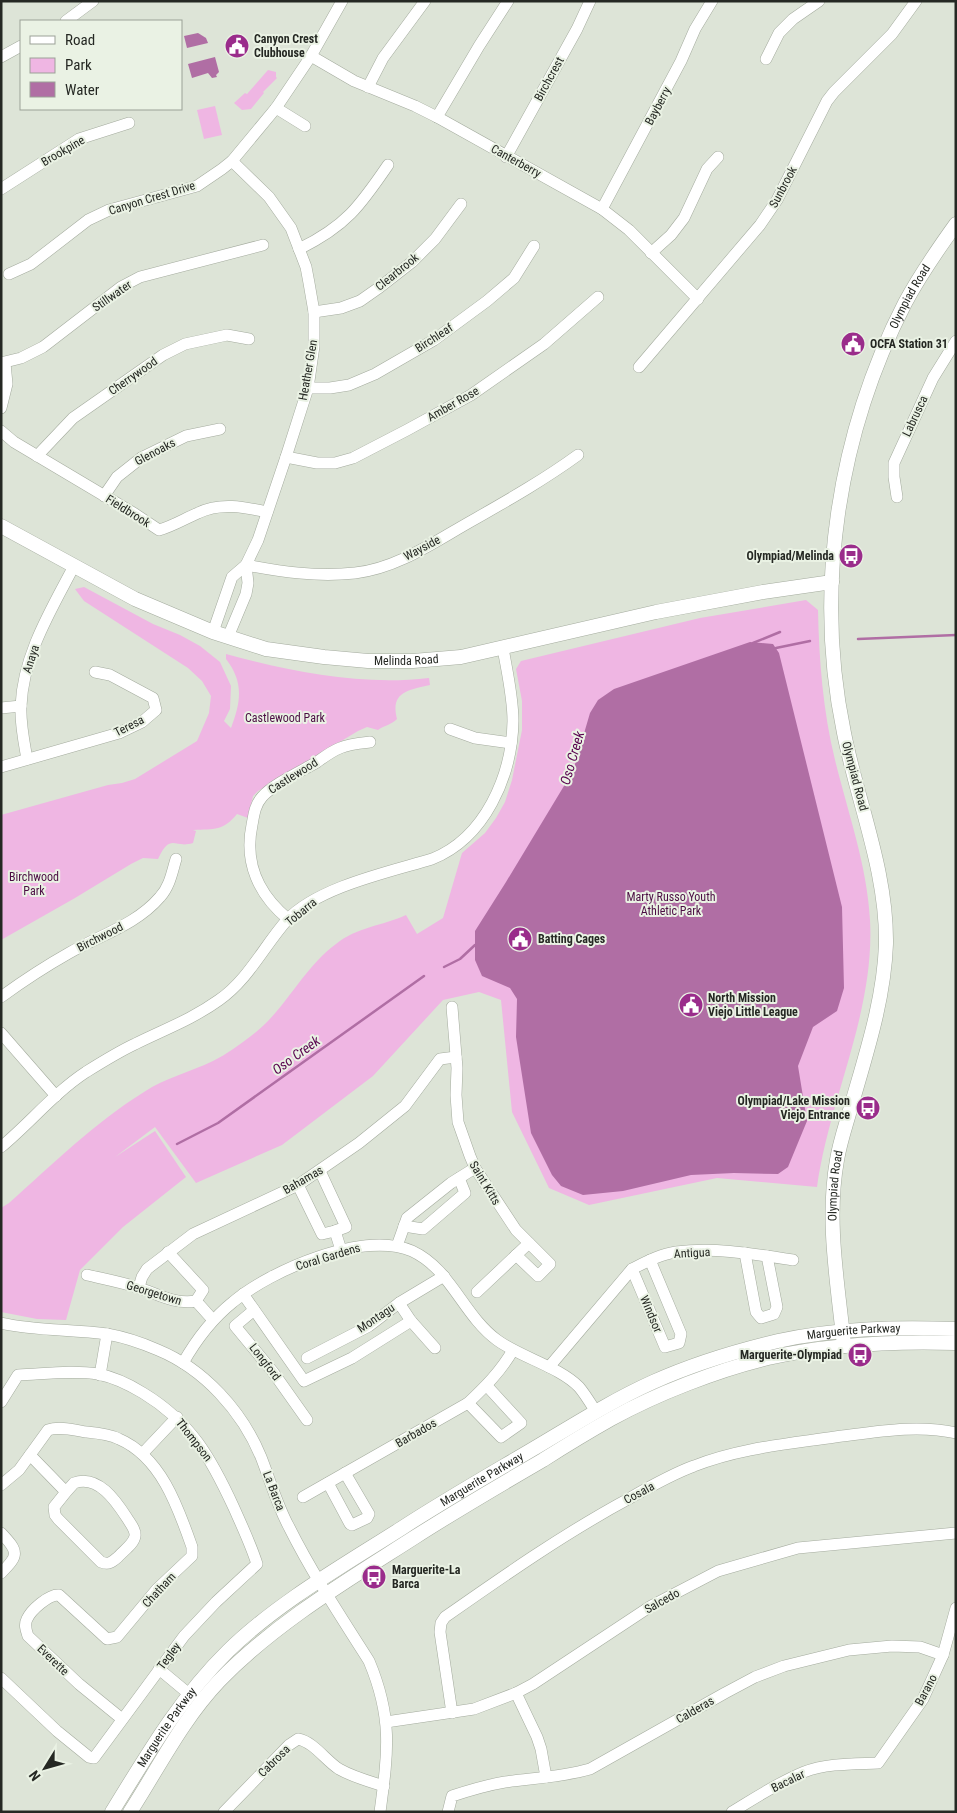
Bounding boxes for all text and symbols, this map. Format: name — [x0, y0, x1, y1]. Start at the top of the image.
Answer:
legend — [20, 20, 182, 110]
text: Road — [65, 31, 95, 49]
place label: Canyon Crest Clubhouse — [254, 32, 318, 60]
public building icon: Canyon Crest Clubhouse — [224, 33, 250, 59]
street label: Birchcrest — [531, 54, 567, 103]
text: Park — [65, 56, 92, 74]
text: Water — [65, 81, 100, 99]
street label: Bayberry — [642, 85, 674, 127]
street label: Brookpine — [39, 133, 87, 169]
street label: Canterberry — [488, 142, 544, 180]
street label: Sunbrook — [766, 163, 800, 210]
street label: Canyon Crest Drive — [107, 178, 197, 218]
street label: Clearbrook — [373, 250, 422, 294]
street label: Olympiad Road — [886, 262, 933, 331]
street label: Stillwater — [90, 277, 134, 314]
street label: Birchleaf — [413, 321, 456, 355]
public building icon: OCFA Station 31 — [840, 331, 866, 357]
place label: OCFA Station 31 — [870, 337, 948, 351]
street label: Heather Glen — [296, 338, 320, 401]
street label: Cherrywood — [106, 354, 160, 398]
street label: Amber Rose — [425, 383, 482, 424]
street label: Labrusca — [899, 393, 931, 439]
street label: Glenoaks — [132, 436, 178, 468]
street label: Fieldbrook — [103, 492, 153, 530]
street label: Wayside — [401, 532, 443, 563]
bus stop icon: Olympiad/Melinda — [838, 543, 864, 569]
place label: Olympiad/Melinda — [747, 549, 834, 563]
street label: Anaya — [20, 643, 42, 675]
street label: Melinda Road — [374, 652, 439, 668]
park label: Castlewood Park — [245, 711, 326, 725]
street label: Teresa — [112, 712, 147, 739]
water label: Oso Creek — [557, 729, 588, 787]
street label: Olympiad Road — [839, 740, 871, 812]
street label: Castlewood — [266, 755, 320, 797]
park label: Birchwood Park — [9, 870, 59, 898]
park label: Marty Russo Youth Athletic Park — [626, 890, 716, 918]
street label: Tobarra — [283, 895, 320, 929]
street label: Birchwood — [75, 919, 125, 955]
public building icon: Batting Cages — [507, 926, 533, 952]
place label: Batting Cages — [538, 932, 606, 946]
place label: North Mission Viejo Little League — [708, 991, 798, 1019]
public building icon: North Mission Viejo Little League — [678, 992, 704, 1018]
water label: Oso Creek — [269, 1032, 324, 1078]
place label: Olympiad/Lake Mission Viejo Entrance — [737, 1094, 850, 1122]
bus stop icon: Olympiad/Lake Mission Viejo Entrance — [855, 1095, 881, 1121]
street label: Olympiad Road — [826, 1149, 846, 1221]
street label: Saint Kitts — [466, 1159, 504, 1207]
street label: Bahamas — [280, 1163, 326, 1197]
street label: Coral Gardens — [294, 1241, 362, 1273]
street label: Antigua — [673, 1245, 711, 1261]
street label: Georgetown — [125, 1278, 183, 1308]
street label: Windsor — [637, 1293, 665, 1335]
street label: Montagu — [355, 1300, 397, 1336]
street label: Marguerite Parkway — [806, 1321, 901, 1342]
street label: Longford — [246, 1341, 284, 1383]
bus stop icon: Marguerite-Olympiad — [847, 1342, 873, 1368]
place label: Marguerite-Olympiad — [740, 1348, 842, 1362]
street label: Thompson — [173, 1416, 215, 1464]
street label: Barbados — [393, 1416, 439, 1450]
street label: Marguerite Parkway — [438, 1449, 526, 1509]
street label: La Barca — [260, 1469, 288, 1513]
street label: Cosala — [621, 1479, 657, 1507]
place label: Marguerite-La Barca — [392, 1563, 461, 1591]
bus stop icon: Marguerite-La Barca — [361, 1564, 387, 1590]
street label: Chatham — [139, 1570, 179, 1610]
street label: Salcedo — [642, 1586, 682, 1616]
street label: Tegley — [154, 1640, 184, 1672]
street label: Everette — [34, 1642, 72, 1679]
street label: Barano — [912, 1672, 940, 1708]
street label: Marguerite Parkway — [134, 1684, 199, 1770]
street label: Calderas — [674, 1694, 716, 1726]
street label: Cabrosa — [255, 1742, 293, 1780]
north arrow — [20, 1743, 70, 1793]
street label: Bacalar — [769, 1767, 807, 1795]
text: N — [26, 1768, 44, 1784]

